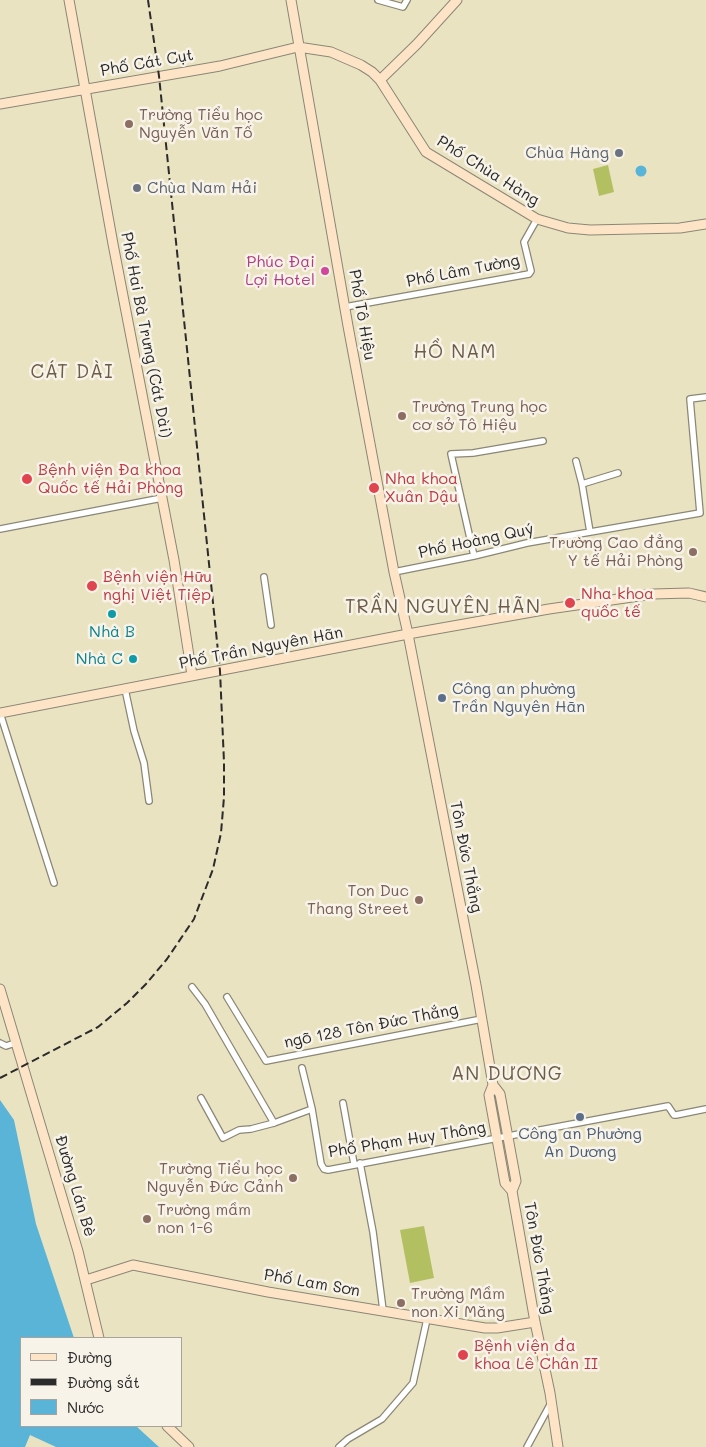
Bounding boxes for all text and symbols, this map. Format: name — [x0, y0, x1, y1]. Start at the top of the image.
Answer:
street label: Phố Cát Cụt — [99, 45, 195, 81]
place label: Trường Tiểu học Nguyễn Văn Tố — [139, 105, 263, 143]
marker: Trường Tiểu học Nguyễn Văn Tố — [123, 118, 135, 130]
street label: Phố Chùa Hàng — [433, 132, 543, 210]
place label: Chùa Hàng — [525, 143, 609, 163]
marker: Chùa Hàng — [613, 147, 625, 159]
place label: Chùa Nam Hải — [147, 178, 257, 198]
marker: Chùa Nam Hải — [131, 182, 143, 194]
street label: Phố Hai Bà Trưng (Cát Dài) — [117, 231, 175, 439]
street label: Phố Lâm Tường — [405, 251, 521, 291]
place label: Phúc Đại Lợi Hotel — [245, 252, 315, 290]
marker: Phúc Đại Lợi Hotel — [319, 265, 331, 277]
street label: Phố Tô Hiệu — [345, 268, 379, 362]
district label: HỒ NAM — [413, 341, 497, 363]
district label: CÁT DÀI — [30, 361, 114, 383]
place label: Trường Trung học cơ sở Tô Hiệu — [412, 397, 547, 435]
marker: Trường Trung học cơ sở Tô Hiệu — [396, 410, 408, 422]
place label: Bệnh viện Đa khoa Quốc tế Hải Phòng — [38, 460, 183, 498]
place label: Nha khoa Xuân Dậu — [385, 469, 458, 507]
marker: Bệnh viện Đa khoa Quốc tế Hải Phòng — [20, 472, 34, 486]
marker: Nha khoa Xuân Dậu — [367, 481, 381, 495]
street label: Phố Hoàng Quý — [417, 519, 535, 563]
place label: Trường Cao đẳng Y tế Hải Phòng — [549, 533, 683, 571]
marker: Trường Cao đẳng Y tế Hải Phòng — [687, 546, 699, 558]
place label: Bệnh viện Hữu nghị Việt Tiệp — [103, 567, 212, 605]
marker: Bệnh viện Hữu nghị Việt Tiệp — [85, 579, 99, 593]
place label: Nha khoa quốc tế — [581, 584, 654, 622]
district label: TRẦN NGUYÊN HÃN — [343, 596, 543, 618]
marker: Nha khoa quốc tế — [563, 596, 577, 610]
marker: Nhà B — [106, 608, 118, 620]
place label: Nhà B — [89, 622, 135, 642]
street label: Phố Trần Nguyên Hãn — [177, 623, 345, 673]
place label: Nhà C — [76, 649, 123, 669]
marker: Nhà C — [127, 653, 139, 665]
place label: Công an phường Trần Nguyên Hãn — [452, 679, 585, 717]
marker: Công an phường Trần Nguyên Hãn — [436, 692, 448, 704]
street label: Tôn Đức Thắng — [446, 800, 486, 914]
place label: Ton Duc Thang Street — [307, 881, 409, 919]
marker: Ton Duc Thang Street — [413, 894, 425, 906]
street label: ngõ 128 Tôn Đức Thắng — [282, 1000, 460, 1052]
district label: AN DƯƠNG — [450, 1063, 564, 1085]
marker: Công an Phường An Dương — [574, 1111, 586, 1123]
street label: Phố Phạm Huy Thông — [327, 1118, 487, 1162]
place label: Công an Phường An Dương — [518, 1124, 642, 1162]
street label: Đường Lán Bè — [50, 1133, 100, 1239]
place label: Trường Tiểu học Nguyễn Đức Cảnh — [147, 1159, 283, 1197]
marker: Trường Tiểu học Nguyễn Đức Cảnh — [287, 1172, 299, 1184]
place label: Trường mầm non 1-6 — [157, 1200, 251, 1238]
street label: Tôn Đức Thắng — [520, 1201, 558, 1315]
marker: Trường mầm non 1-6 — [141, 1213, 153, 1225]
street label: Phố Lam Sơn — [263, 1265, 361, 1301]
place label: Trường Mầm non Xi Măng — [411, 1284, 505, 1322]
marker: Trường Mầm non Xi Măng — [395, 1297, 407, 1309]
place label: Bệnh viện đa khoa Lê Chân II — [474, 1336, 598, 1374]
legend — [20, 1337, 182, 1427]
text: Đường — [67, 1347, 112, 1367]
marker: Bệnh viện đa khoa Lê Chân II — [456, 1348, 470, 1362]
text: Đường sắt — [67, 1372, 140, 1392]
text: Nước — [67, 1397, 104, 1417]

